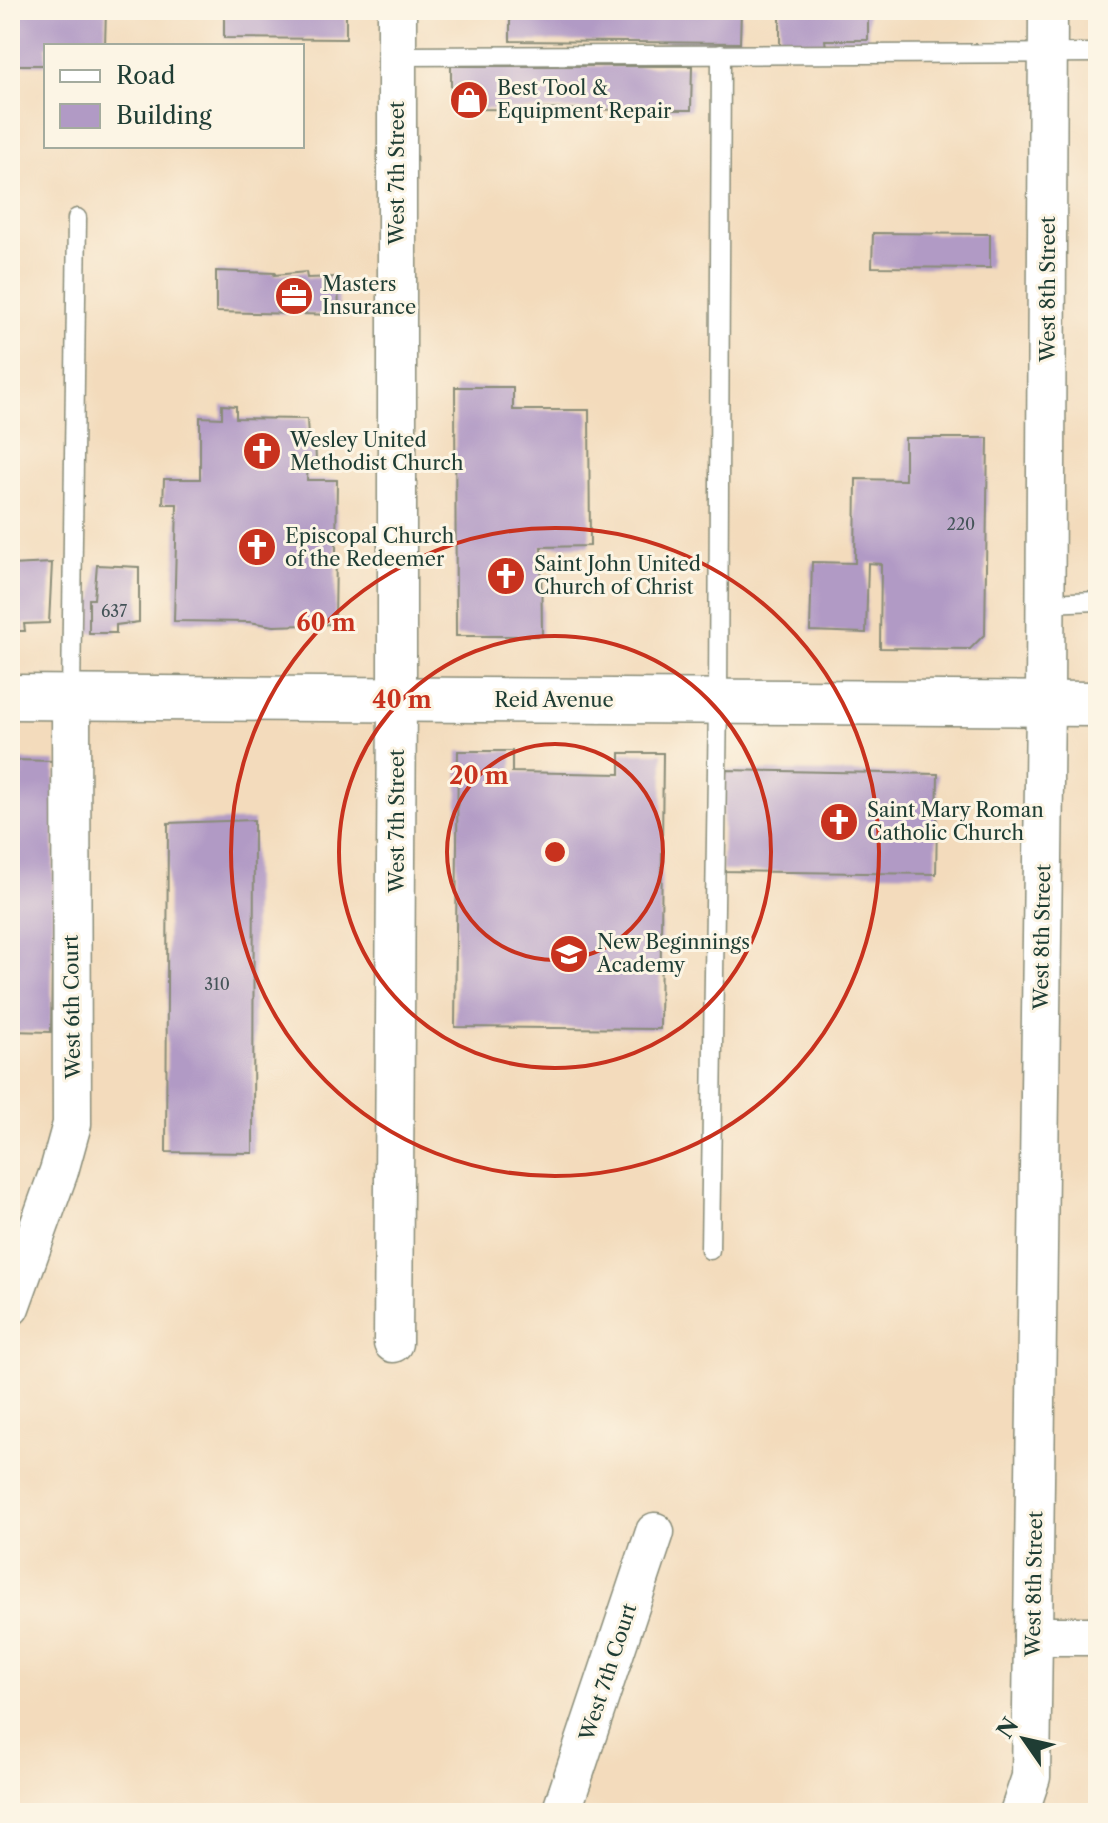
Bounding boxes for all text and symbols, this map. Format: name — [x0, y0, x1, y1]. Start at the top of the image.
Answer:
legend — [44, 44, 304, 148]
text: Road — [116, 61, 176, 90]
place label: Best Tool & Equipment Repair — [497, 76, 672, 123]
shop icon: Best Tool & Equipment Repair — [448, 79, 490, 121]
text: Building — [116, 101, 212, 130]
street label: West 7th Street — [385, 101, 409, 246]
street label: West 8th Street — [1036, 216, 1060, 363]
place label: Masters Insurance — [322, 272, 416, 319]
office icon: Masters Insurance — [273, 275, 315, 317]
place label: Wesley United Methodist Church — [289, 428, 464, 475]
church icon: Wesley United Methodist Church — [241, 430, 283, 472]
house number: 220 — [947, 514, 975, 534]
place label: Episcopal Church of the Redeemer — [285, 524, 455, 571]
church icon: Episcopal Church of the Redeemer — [236, 526, 278, 568]
place label: Saint John United Church of Christ — [534, 552, 701, 599]
church icon: Saint John United Church of Christ — [485, 555, 527, 597]
house number: 637 — [101, 601, 127, 621]
text: 60 m — [296, 608, 356, 637]
text: 40 m — [372, 685, 432, 714]
street label: Reid Avenue — [494, 688, 614, 712]
street label: West 7th Street — [385, 749, 409, 894]
text: 20 m — [449, 761, 509, 790]
place label: Saint Mary Roman Catholic Church — [867, 798, 1044, 845]
church icon: Saint Mary Roman Catholic Church — [818, 801, 860, 843]
centre of rings — [541, 838, 569, 866]
street label: West 8th Street — [1029, 864, 1055, 1011]
place label: New Beginnings Academy — [596, 930, 750, 977]
school or university icon: New Beginnings Academy — [548, 933, 590, 975]
street label: West 6th Court — [59, 935, 85, 1080]
house number: 310 — [204, 974, 230, 994]
street label: West 8th Street — [1021, 1511, 1047, 1658]
street label: West 7th Court — [574, 1600, 641, 1744]
north arrow — [984, 1699, 1064, 1779]
text: N — [991, 1713, 1024, 1744]

